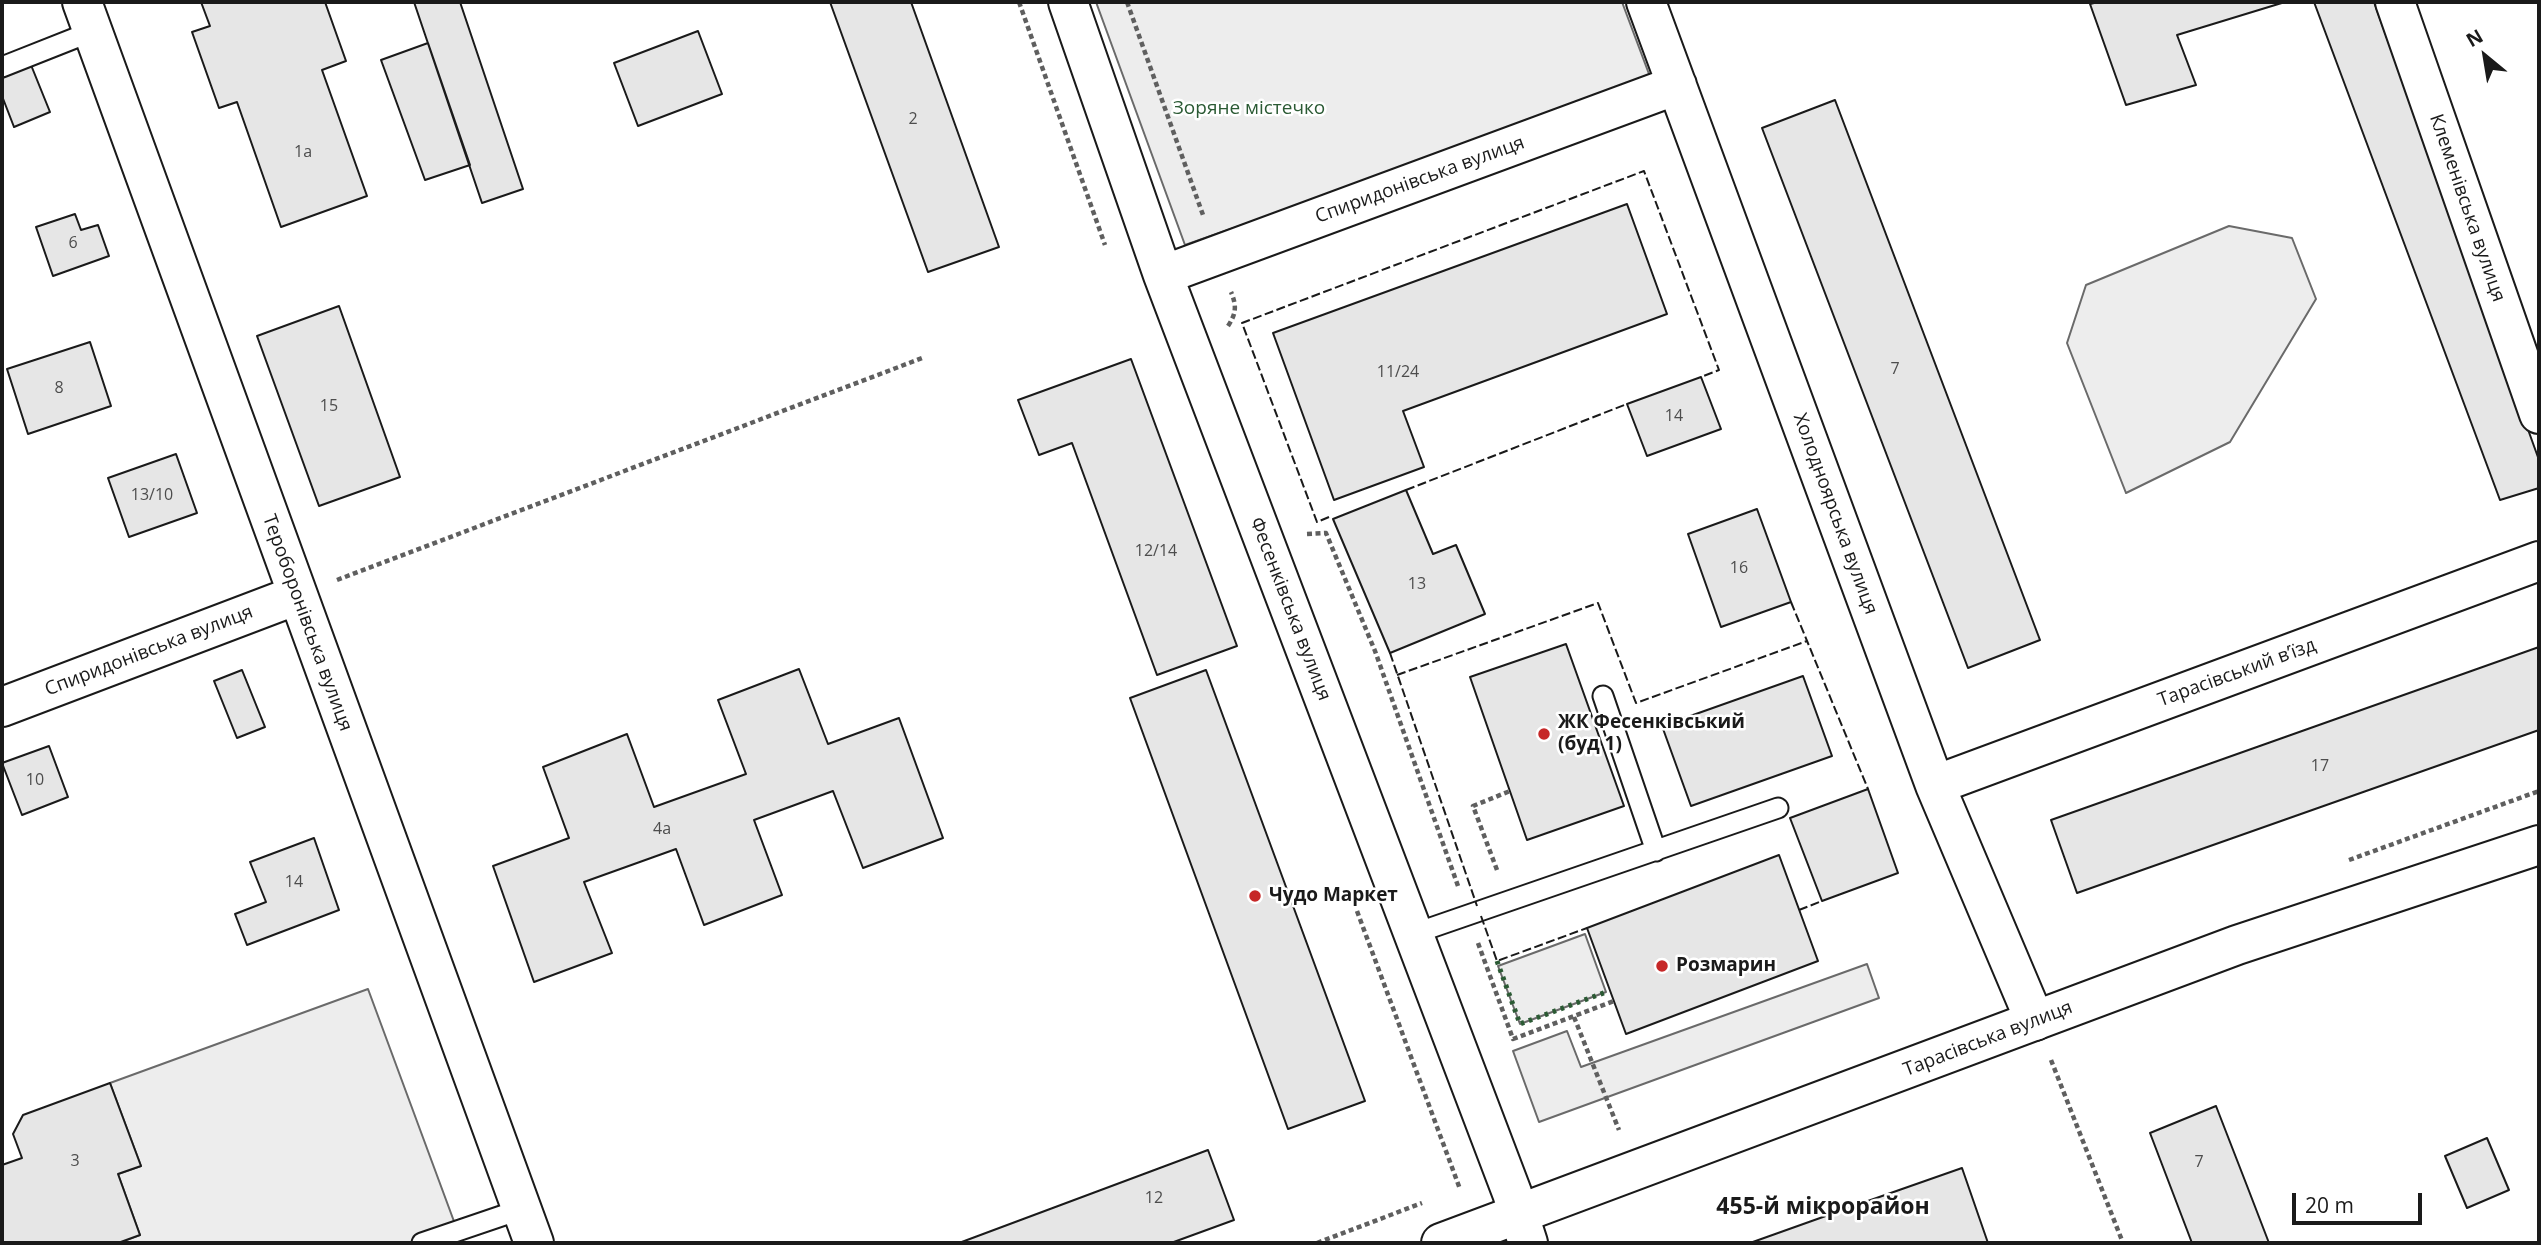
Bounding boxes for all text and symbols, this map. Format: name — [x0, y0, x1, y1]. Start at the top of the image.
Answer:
north arrow — [2450, 21, 2520, 91]
text: N — [2461, 23, 2488, 53]
park label: Зоряне містечко — [1173, 98, 1325, 120]
house number: 2 — [908, 109, 918, 129]
street label: Клеменівська вулиця — [2424, 111, 2510, 305]
street label: Спиридонівська вулиця — [1312, 131, 1528, 229]
house number: 1а — [294, 142, 312, 162]
house number: 6 — [68, 233, 78, 253]
house number: 7 — [1890, 359, 1900, 379]
house number: 11/24 — [1377, 362, 1419, 382]
house number: 8 — [54, 378, 64, 398]
house number: 15 — [320, 396, 338, 416]
house number: 14 — [1665, 406, 1683, 426]
street label: Холодноярська вулиця — [1788, 410, 1882, 618]
house number: 13/10 — [131, 485, 173, 505]
street label: Тероборонівська вулиця — [257, 511, 357, 735]
street label: Фесенківська вулиця — [1244, 514, 1336, 704]
house number: 12/14 — [1135, 541, 1177, 561]
house number: 16 — [1730, 558, 1748, 578]
house number: 13 — [1408, 574, 1426, 594]
street label: Спиридонівська вулиця — [42, 601, 256, 701]
street label: Тарасівський в’їзд — [2155, 634, 2319, 712]
place label: ЖК Фесенківський (буд 1) — [1558, 712, 1745, 756]
marker: ЖК Фесенківський (буд 1) — [1536, 726, 1552, 742]
house number: 17 — [2311, 756, 2329, 776]
house number: 10 — [26, 770, 44, 790]
house number: 4а — [653, 819, 671, 839]
house number: 14 — [285, 872, 303, 892]
place label: Чудо Маркет — [1269, 885, 1398, 907]
marker: Чудо Маркет — [1247, 888, 1263, 904]
place label: Розмарин — [1676, 955, 1776, 977]
marker: Розмарин — [1654, 958, 1670, 974]
street label: Тарасівська вулиця — [1900, 996, 2076, 1082]
house number: 3 — [70, 1151, 80, 1171]
house number: 7 — [2194, 1152, 2204, 1172]
scale bar — [2296, 1178, 2426, 1222]
house number: 12 — [1145, 1188, 1163, 1208]
text: 20 m — [2305, 1191, 2354, 1219]
district label: 455-й мікрорайон — [1716, 1193, 1930, 1221]

